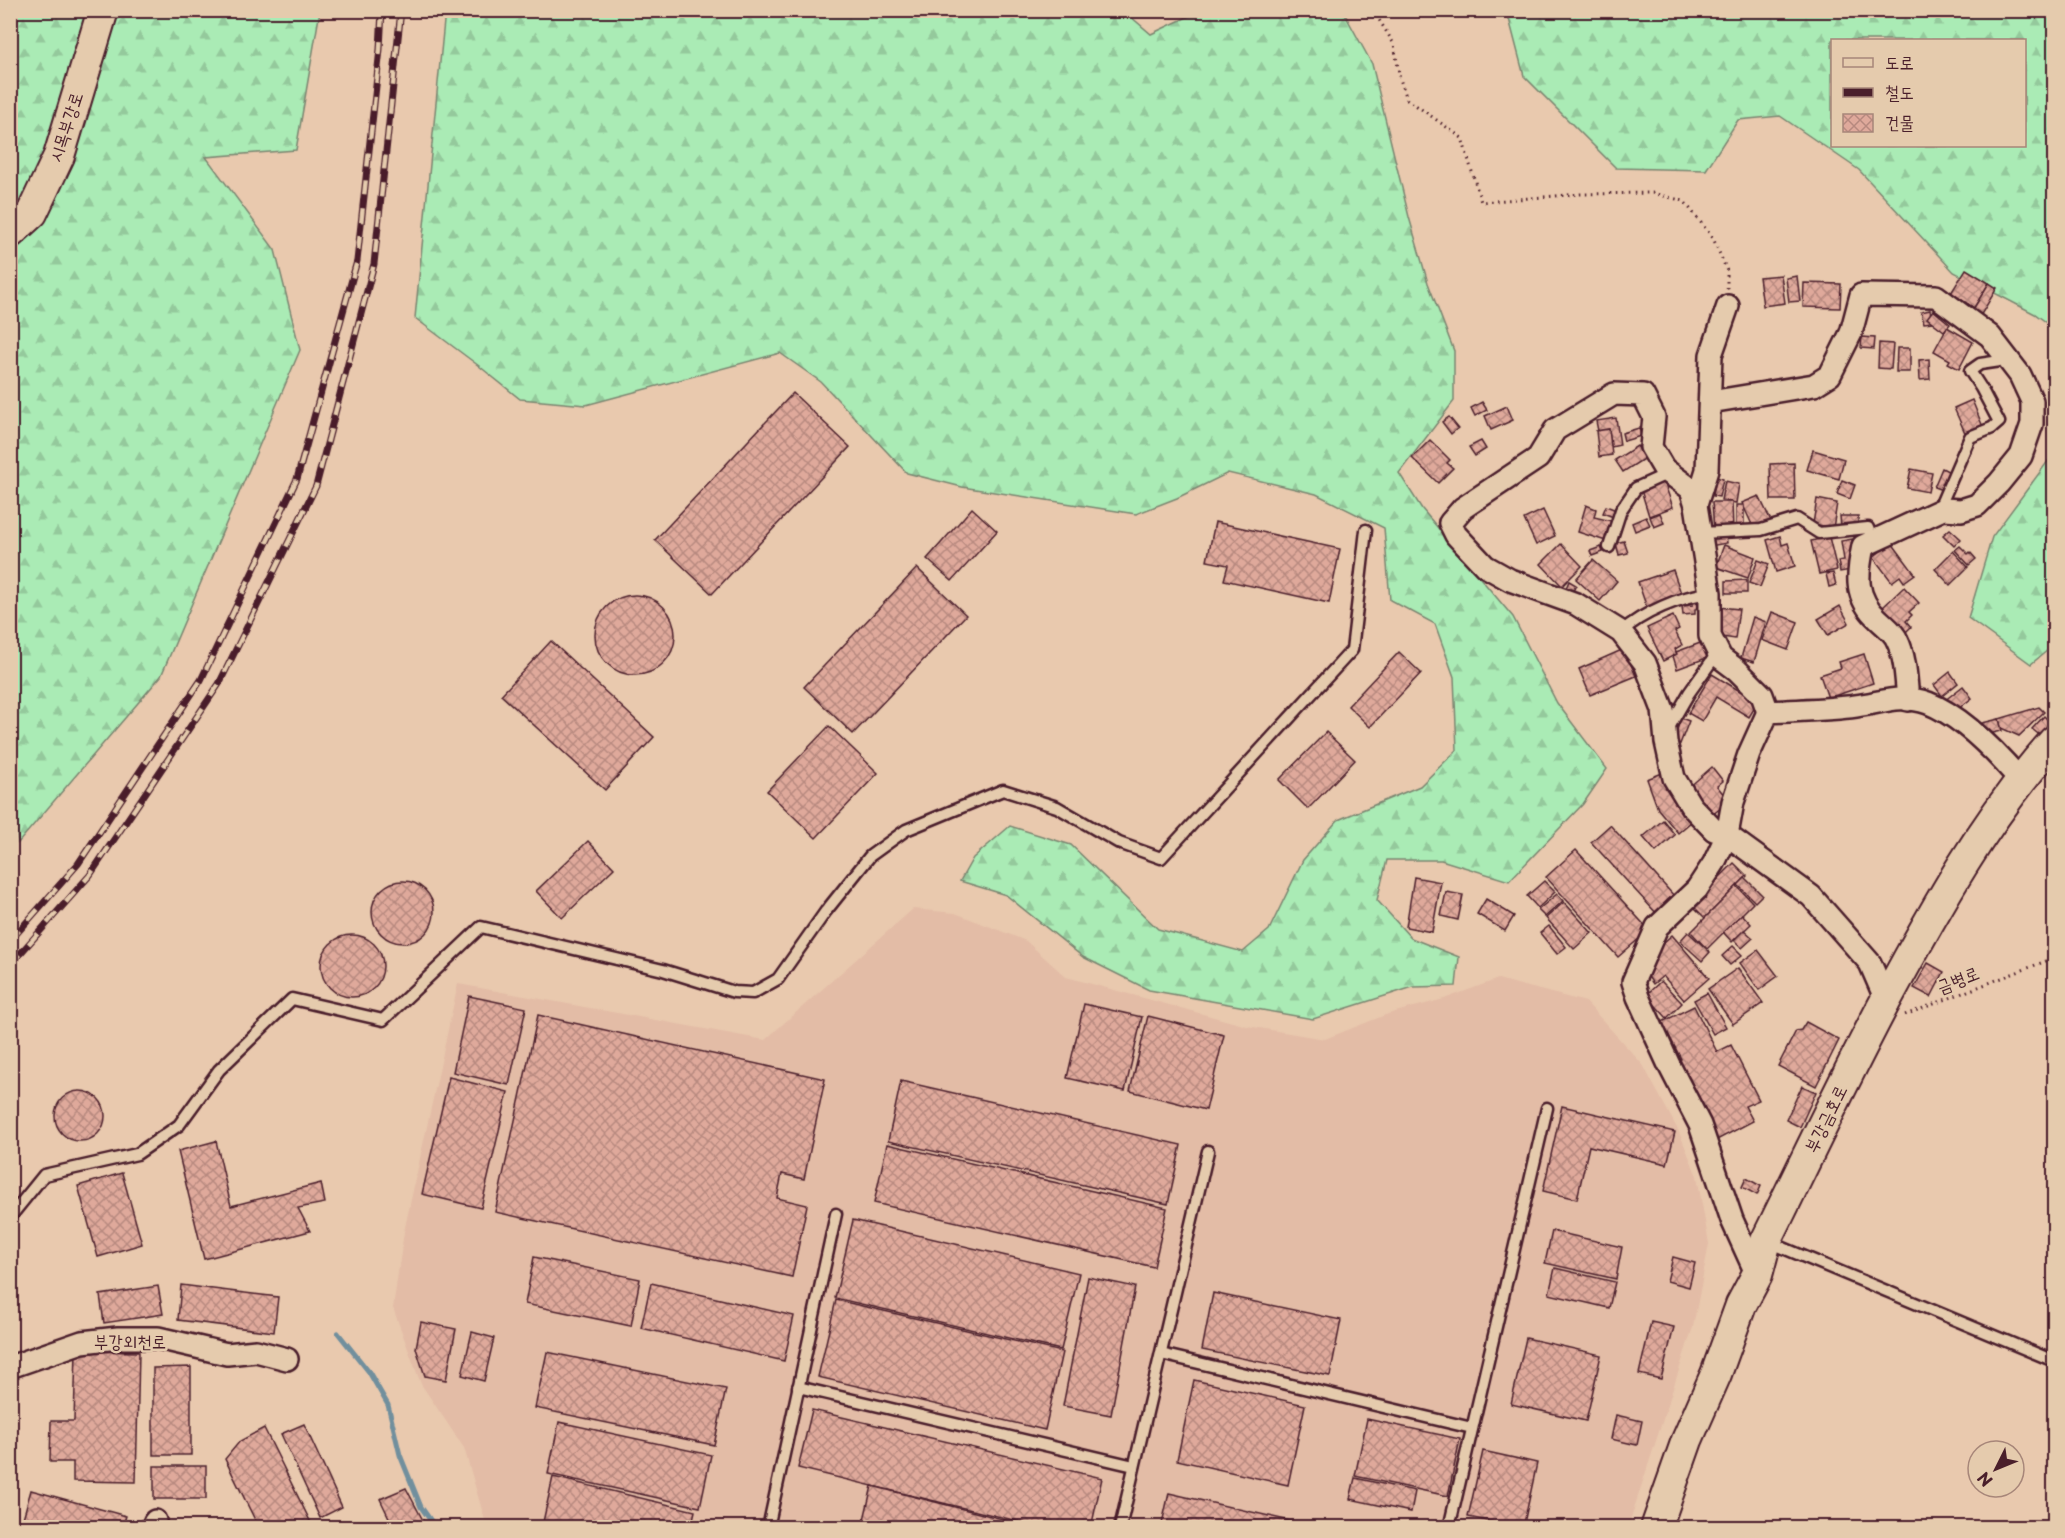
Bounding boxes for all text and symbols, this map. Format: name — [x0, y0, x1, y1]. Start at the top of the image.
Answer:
legend — [1831, 39, 2026, 147]
text: 도로 — [1885, 48, 1914, 75]
text: 철도 — [1885, 78, 1914, 105]
street label: 시목부강로 — [41, 88, 89, 165]
text: 건물 — [1885, 108, 1914, 135]
street label: 금병로 — [1932, 958, 1983, 999]
street label: 부강금호로 — [1797, 1080, 1853, 1157]
street label: 부강외천로 — [94, 1327, 166, 1354]
north arrow — [1966, 1439, 2026, 1499]
text: N — [1971, 1467, 1997, 1493]

